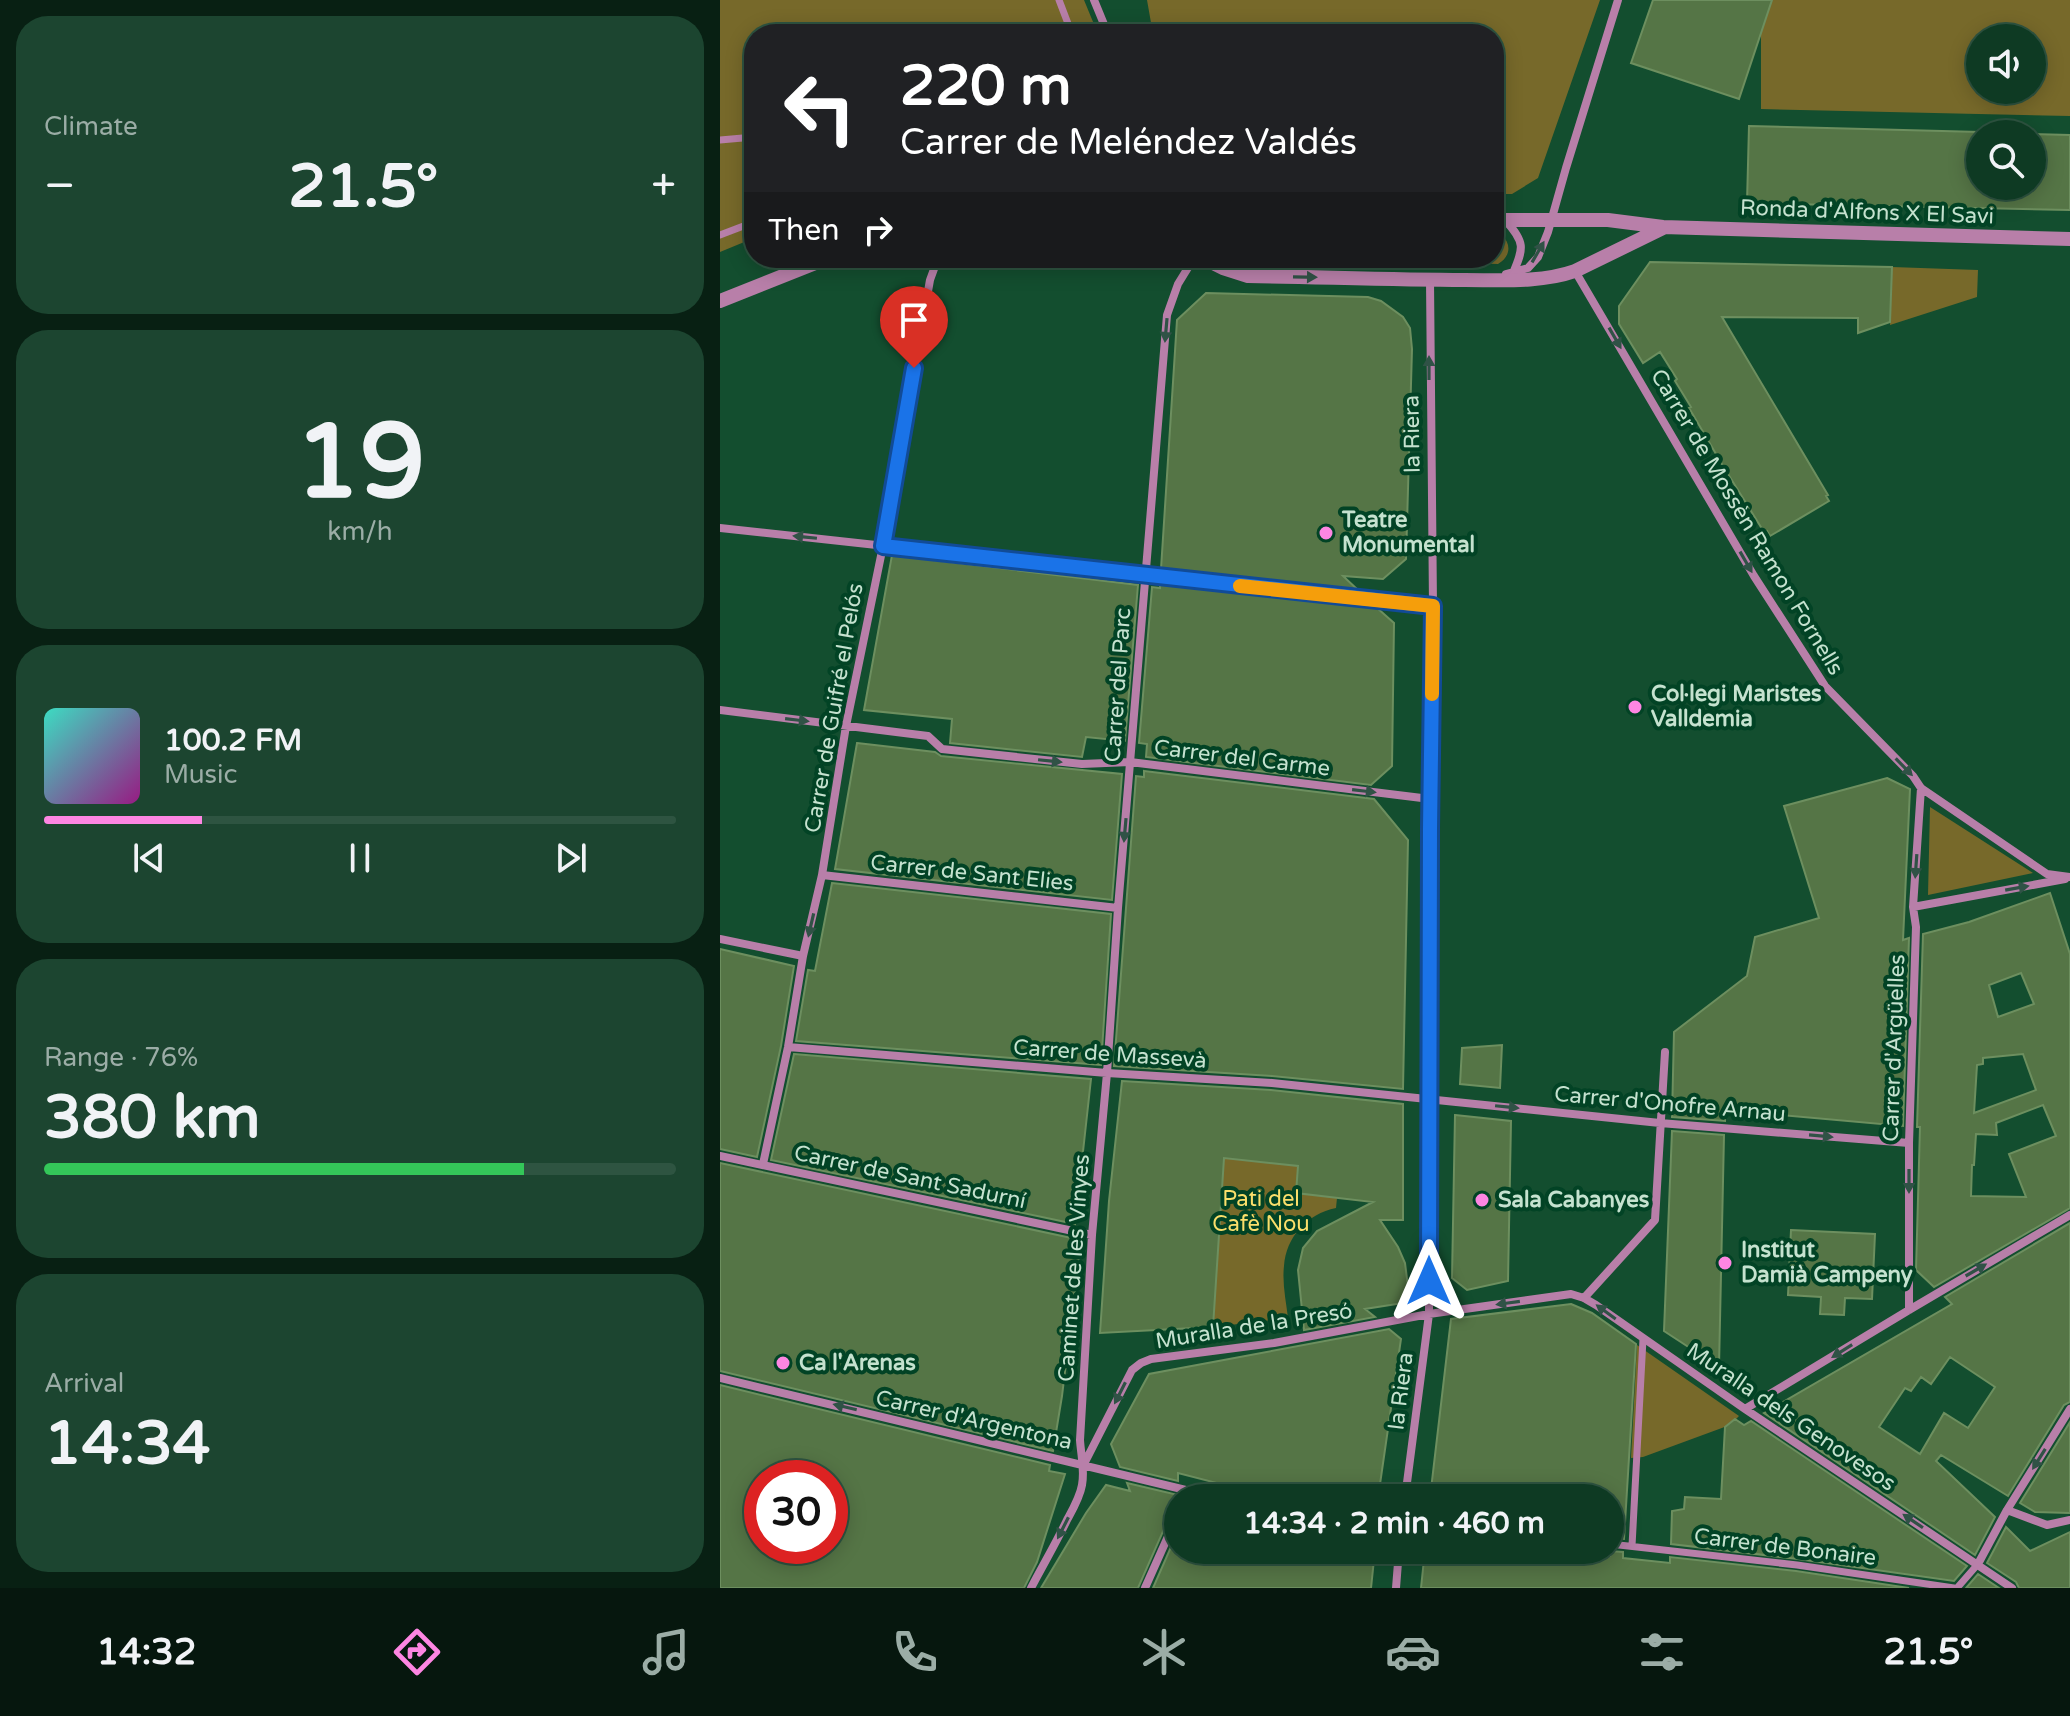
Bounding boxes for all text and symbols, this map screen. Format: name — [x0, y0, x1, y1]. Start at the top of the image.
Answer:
map controls — [1966, 24, 2046, 200]
button: sound — [1966, 24, 2046, 104]
text: 220 m — [900, 53, 1071, 120]
icon: left — [768, 56, 872, 160]
text: Climate — [44, 111, 138, 142]
button: search — [1966, 120, 2046, 200]
text: Carrer de Meléndez Valdés — [900, 121, 1357, 164]
text: 21.5° — [288, 151, 438, 223]
text: − — [44, 160, 75, 213]
text: + — [651, 160, 676, 213]
street label: Ronda d'Alfons X El Savi — [1739, 195, 1995, 229]
icon: right — [856, 208, 900, 252]
text: Then — [768, 212, 840, 249]
one-way arrow — [1531, 241, 1545, 263]
one-way arrow — [1293, 271, 1318, 283]
pin — [880, 286, 948, 368]
icon: arrive — [892, 298, 936, 342]
one-way arrow — [1159, 318, 1172, 343]
one-way arrow — [1608, 327, 1622, 349]
one-way arrow — [1423, 355, 1435, 380]
street label: Carrer de Mossèn Ramon Fornells — [1645, 364, 1849, 680]
street label: la Riera — [1398, 395, 1426, 473]
text: 19 — [295, 401, 425, 526]
place label: Teatre Monumental — [1341, 507, 1475, 558]
text: km/h — [327, 516, 393, 547]
marker: Teatre Monumental — [1317, 524, 1335, 542]
one-way arrow — [792, 531, 817, 544]
one-way arrow — [1739, 551, 1753, 573]
street label: Carrer de Guifré el Pelós — [799, 581, 869, 835]
street label: Carrer del Parc — [1100, 607, 1136, 763]
place label: Col·legi Maristes Valldemia — [1651, 681, 1822, 732]
marker: Col·legi Maristes Valldemia — [1626, 698, 1644, 716]
one-way arrow — [785, 714, 810, 727]
text: 100.2 FM — [164, 722, 302, 759]
street label: Carrer del Carme — [1153, 734, 1331, 782]
one-way arrow — [1038, 755, 1063, 768]
one-way arrow — [1894, 757, 1913, 776]
text: Music — [164, 759, 237, 790]
one-way arrow — [1352, 785, 1377, 798]
one-way arrow — [1118, 818, 1131, 843]
icon: previous — [127, 836, 171, 880]
icon: pause — [338, 836, 382, 880]
icon: next — [549, 836, 593, 880]
street label: Carrer de Sant Elies — [869, 849, 1075, 897]
one-way arrow — [1909, 854, 1922, 879]
one-way arrow — [2005, 881, 2030, 893]
one-way arrow — [804, 912, 816, 937]
street label: Carrer d'Argüelles — [1878, 954, 1910, 1142]
street label: Carrer de Massevà — [1012, 1034, 1208, 1074]
text: Range · 76% — [44, 1042, 198, 1073]
street label: Carrer d'Onofre Arnau — [1553, 1081, 1787, 1127]
text: 380 km — [44, 1082, 260, 1154]
one-way arrow — [1495, 1100, 1520, 1113]
one-way arrow — [1809, 1129, 1834, 1142]
street label: Carrer de Sant Sadurní — [792, 1140, 1028, 1214]
street label: Caminet de les Vinyes — [1053, 1153, 1095, 1383]
one-way arrow — [1903, 1169, 1915, 1194]
park label: Pati del Cafè Nou — [1212, 1186, 1310, 1237]
place label: Sala Cabanyes — [1498, 1187, 1650, 1213]
marker: Sala Cabanyes — [1473, 1191, 1491, 1209]
place label: Institut Damià Campeny — [1741, 1237, 1913, 1288]
position arrow — [1387, 1239, 1471, 1323]
marker: Institut Damià Campeny — [1716, 1254, 1734, 1272]
one-way arrow — [1965, 1264, 1987, 1278]
one-way arrow — [1495, 1297, 1520, 1310]
street label: Muralla de la Presó — [1154, 1298, 1354, 1354]
one-way arrow — [1595, 1305, 1616, 1320]
street label: Muralla dels Genovesos — [1682, 1337, 1900, 1497]
one-way arrow — [1831, 1344, 1853, 1358]
place label: Ca l'Arenas — [799, 1350, 916, 1376]
street label: la Riera — [1383, 1351, 1419, 1431]
marker: Ca l'Arenas — [774, 1354, 792, 1372]
text: Arrival — [44, 1368, 124, 1399]
one-way arrow — [1113, 1382, 1126, 1405]
street label: Carrer d'Argentona — [873, 1385, 1075, 1455]
one-way arrow — [832, 1401, 857, 1413]
text: 14:34 — [44, 1408, 210, 1480]
one-way arrow — [2032, 1448, 2046, 1470]
speed limit sign: 30 — [744, 1460, 848, 1564]
text: 14:34 · 2 min · 460 m — [1243, 1505, 1545, 1542]
one-way arrow — [1903, 1514, 1924, 1529]
one-way arrow — [1056, 1517, 1070, 1540]
street label: Carrer de Bonaire — [1693, 1523, 1877, 1571]
icon: directions — [389, 1624, 445, 1680]
icon: music — [638, 1624, 694, 1680]
icon: phone — [887, 1624, 943, 1680]
icon: climate — [1136, 1624, 1192, 1680]
icon: car — [1385, 1624, 1441, 1680]
icon: filters — [1634, 1624, 1690, 1680]
text: 14:32 — [97, 1631, 196, 1674]
text: 21.5° — [1883, 1631, 1973, 1674]

